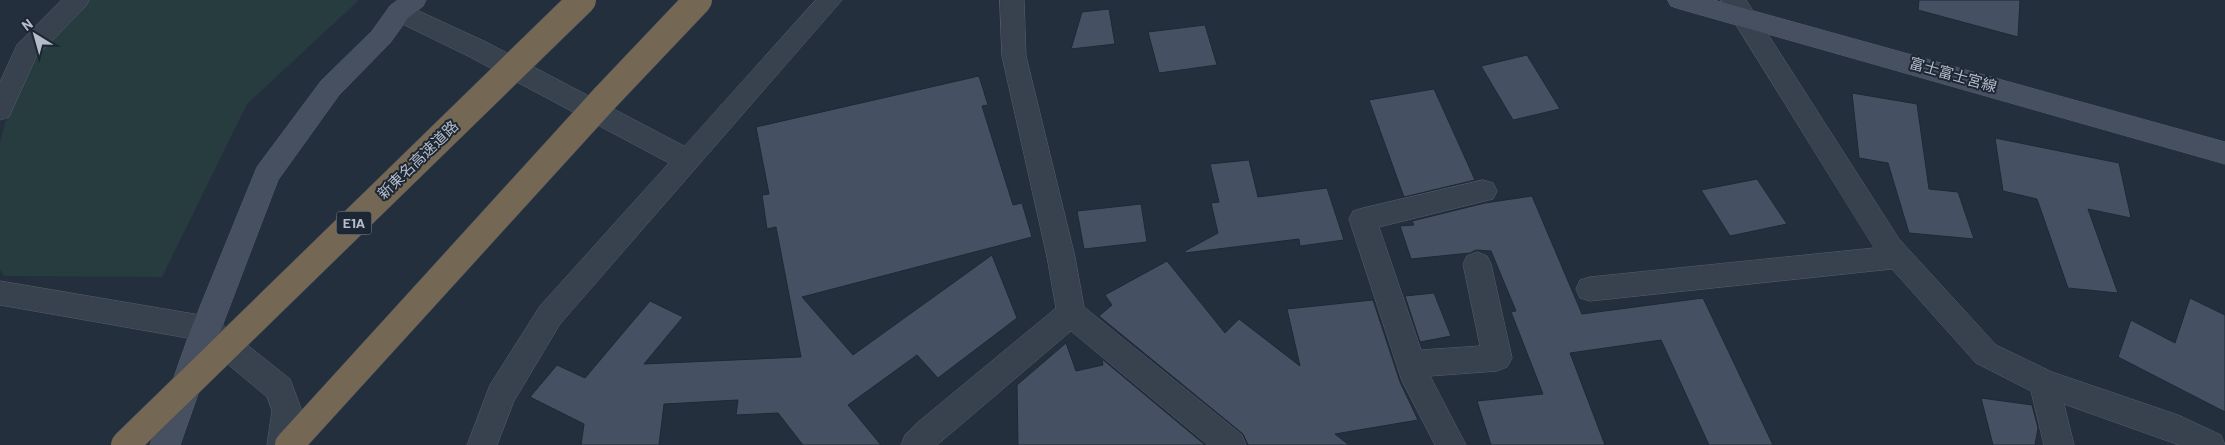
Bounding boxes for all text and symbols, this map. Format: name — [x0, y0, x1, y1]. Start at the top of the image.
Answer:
north arrow — [10, 10, 60, 60]
text: N — [18, 15, 36, 34]
street label: 富士富士宮線 — [1908, 53, 1999, 95]
street label: 新東名高速道路 — [373, 116, 461, 202]
road number: E1A — [336, 212, 372, 234]

